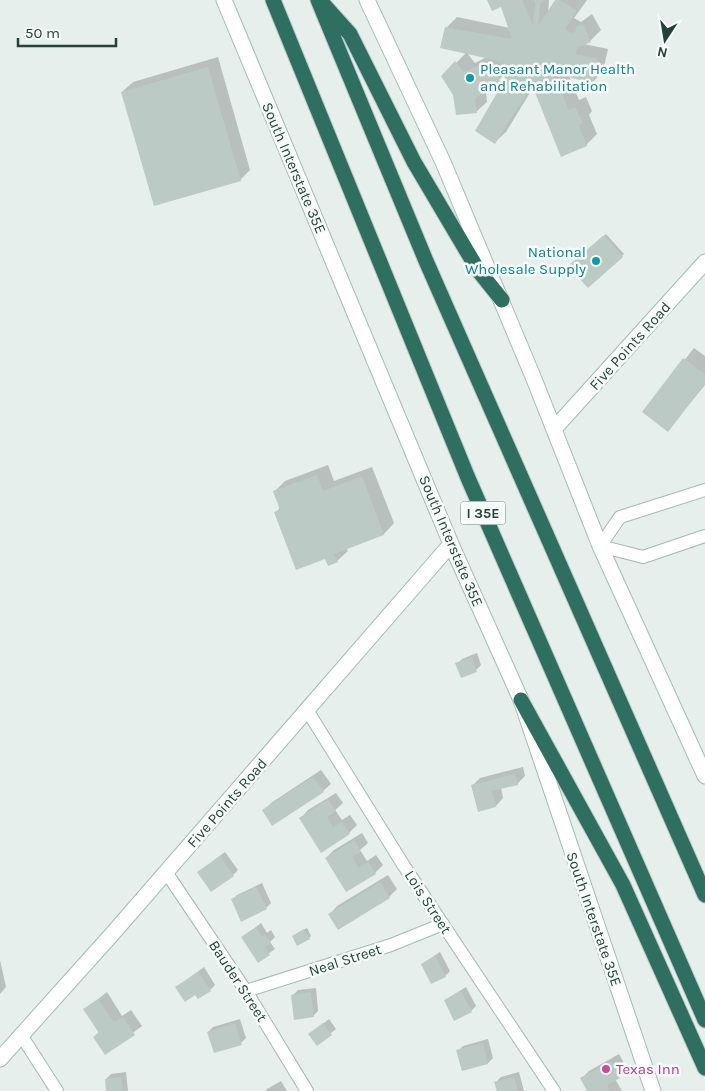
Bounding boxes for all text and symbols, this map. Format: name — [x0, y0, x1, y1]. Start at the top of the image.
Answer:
scale bar — [18, 15, 115, 47]
north arrow — [640, 15, 690, 65]
text: 50 m — [25, 24, 60, 42]
text: N — [656, 43, 669, 62]
place label: Pleasant Manor Health and Rehabilitation — [480, 60, 635, 95]
marker: Pleasant Manor Health and Rehabilitation — [464, 72, 476, 84]
street label: South Interstate 35E — [258, 100, 330, 236]
place label: National Wholesale Supply — [465, 243, 586, 278]
marker: National Wholesale Supply — [590, 255, 602, 267]
street label: Five Points Road — [586, 298, 674, 394]
street label: South Interstate 35E — [415, 473, 487, 609]
road number: I 35E — [460, 502, 506, 524]
street label: Five Points Road — [183, 755, 271, 851]
street label: South Interstate 35E — [563, 849, 625, 989]
street label: Lois Street — [401, 867, 455, 938]
street label: Bauder Street — [205, 937, 271, 1025]
street label: Neal Street — [306, 940, 384, 980]
place label: Texas Inn — [616, 1060, 680, 1078]
marker: Texas Inn — [600, 1063, 612, 1075]

